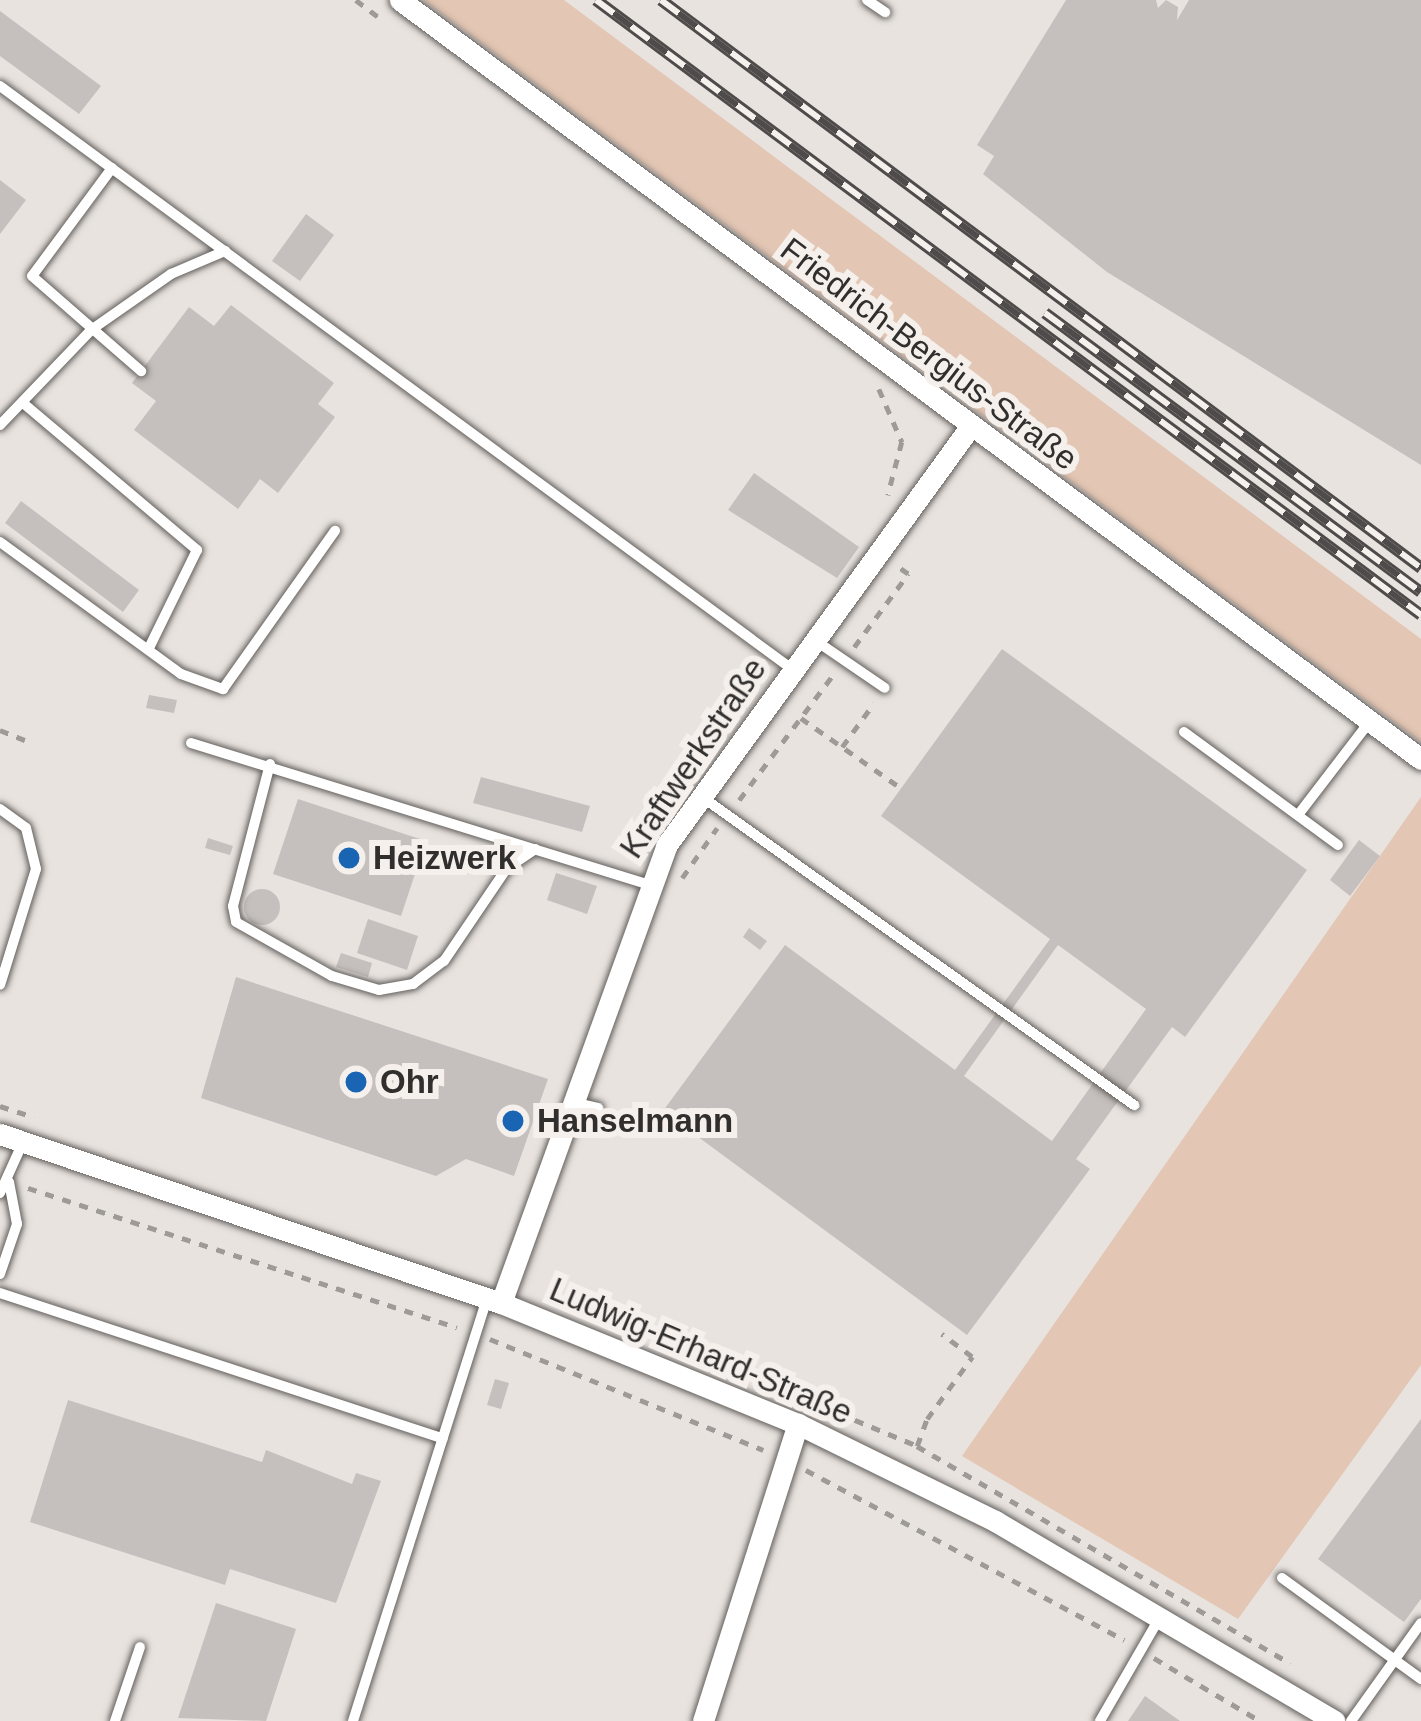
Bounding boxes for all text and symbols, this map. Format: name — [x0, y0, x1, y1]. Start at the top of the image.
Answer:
street label: Friedrich-Bergius-Straße — [773, 229, 1085, 479]
street label: Kraftwerkstraße — [611, 650, 775, 866]
place label: Heizwerk — [373, 838, 516, 878]
marker: Heizwerk — [336, 845, 362, 871]
place label: Ohr — [380, 1062, 439, 1102]
marker: Ohr — [343, 1069, 369, 1095]
place label: Hanselmann — [537, 1101, 733, 1141]
marker: Hanselmann — [500, 1108, 526, 1134]
street label: Ludwig-Erhard-Straße — [544, 1269, 858, 1433]

